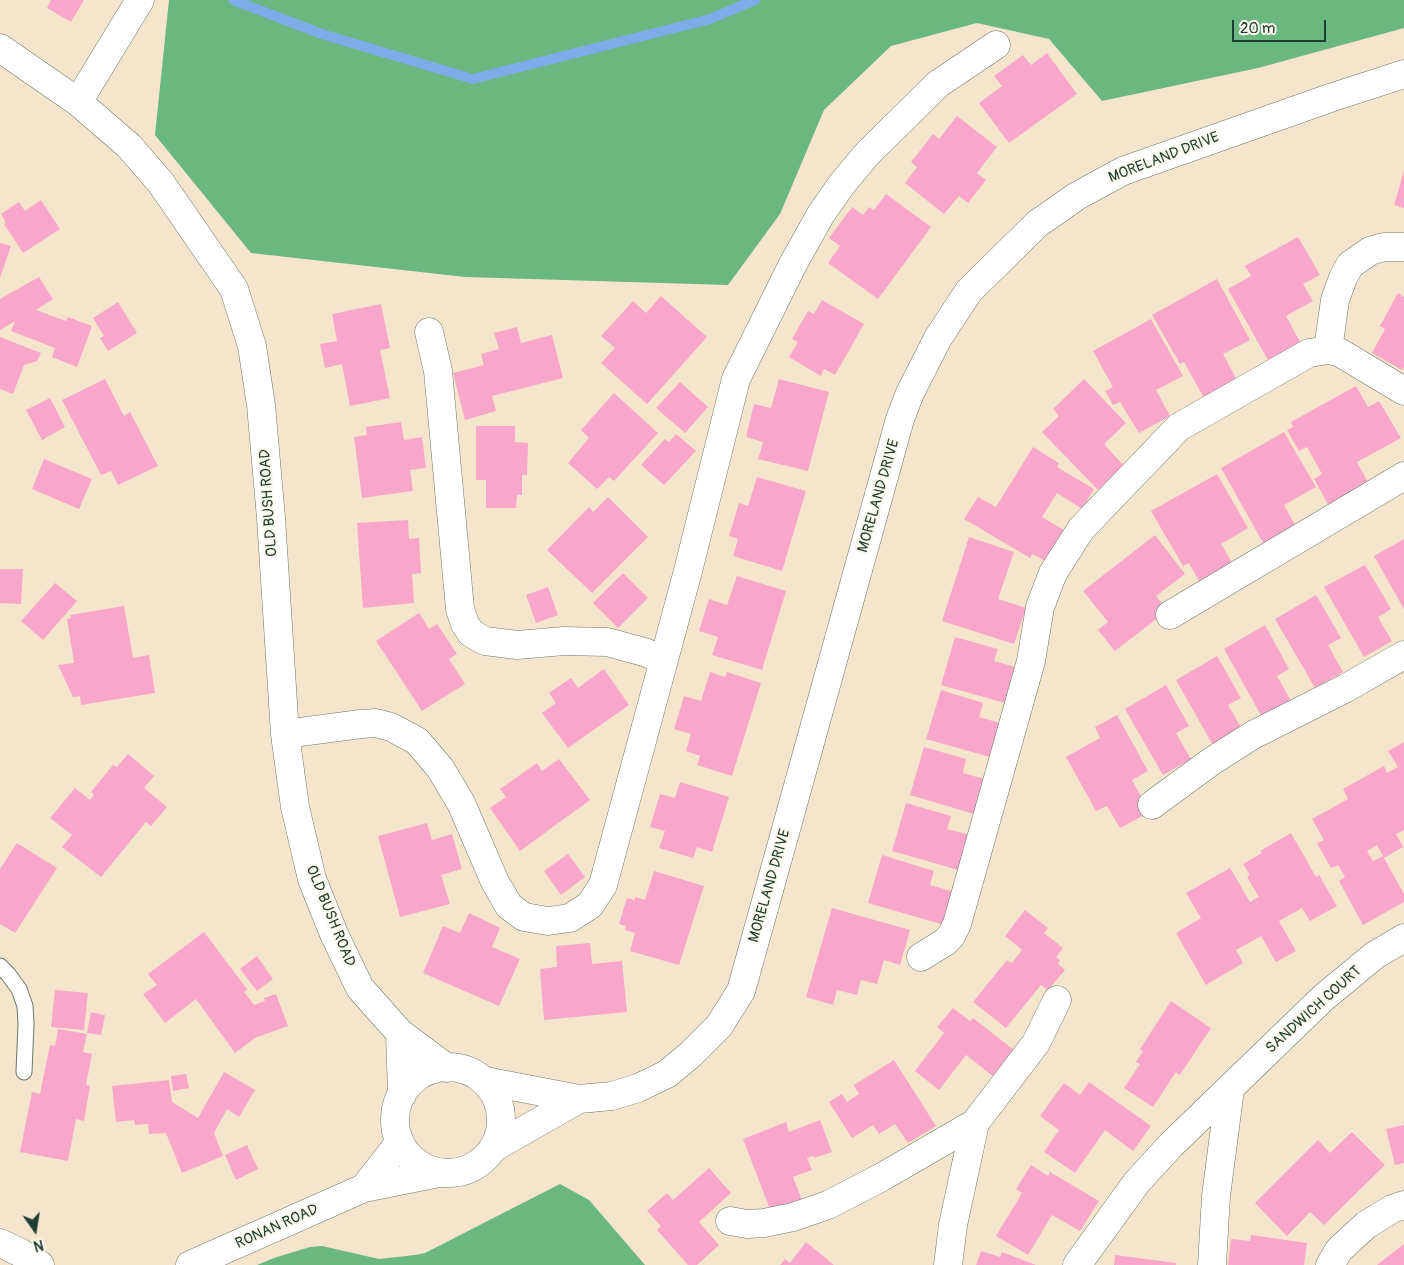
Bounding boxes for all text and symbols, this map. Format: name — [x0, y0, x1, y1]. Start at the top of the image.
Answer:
scale bar — [1234, 10, 1328, 42]
text: 20 m — [1240, 19, 1275, 38]
street label: MORELAND DRIVE — [1106, 129, 1222, 187]
street label: MORELAND DRIVE — [854, 437, 904, 555]
street label: OLD BUSH ROAD — [256, 449, 282, 557]
street label: MORELAND DRIVE — [745, 827, 795, 945]
street label: OLD BUSH ROAD — [301, 863, 359, 969]
street label: SANDWICH COURT — [1263, 962, 1365, 1058]
street label: RONAN ROAD — [233, 1201, 321, 1253]
north arrow — [10, 1205, 60, 1255]
text: N — [32, 1236, 45, 1254]

